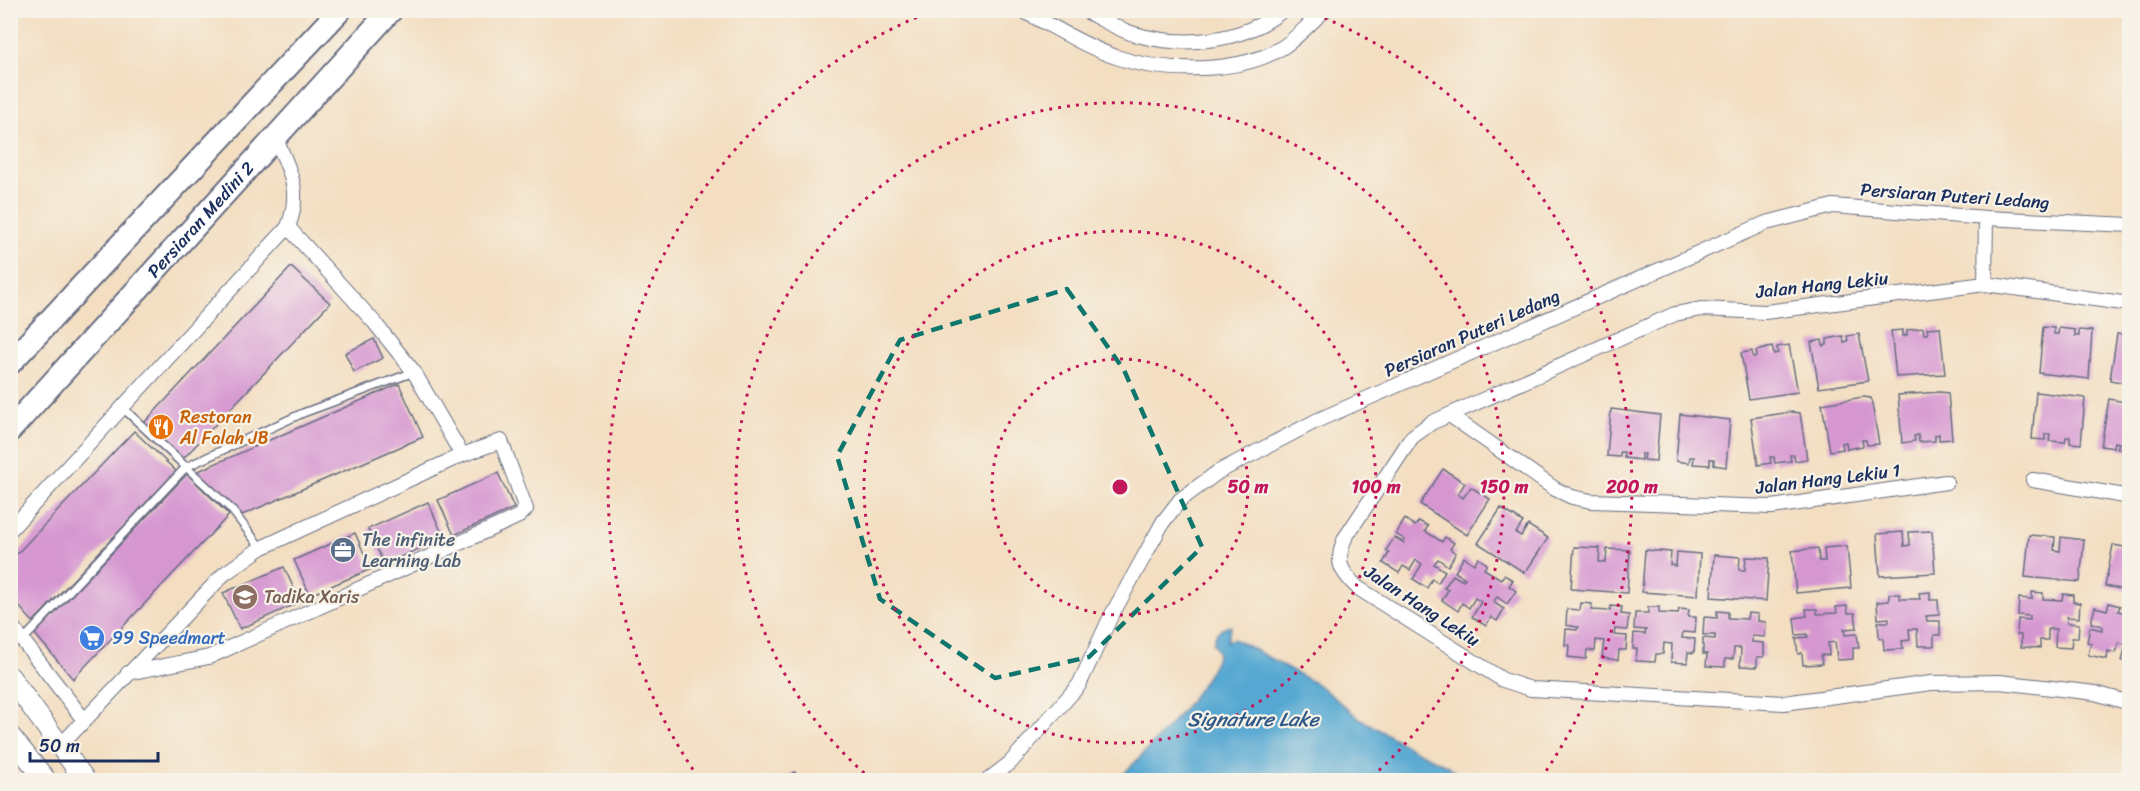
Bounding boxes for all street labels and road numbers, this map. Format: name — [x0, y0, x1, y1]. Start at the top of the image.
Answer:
street label: Persiaran Medini 2 — [139, 154, 263, 286]
street label: Persiaran Puteri Ledang — [1859, 173, 2051, 219]
street label: Jalan Hang Lekiu — [1753, 262, 1890, 308]
street label: Persiaran Puteri Ledang — [1379, 280, 1565, 386]
street label: Jalan Hang Lekiu 1 — [1753, 454, 1902, 504]
street label: Jalan Hang Lekiu — [1357, 556, 1487, 656]

